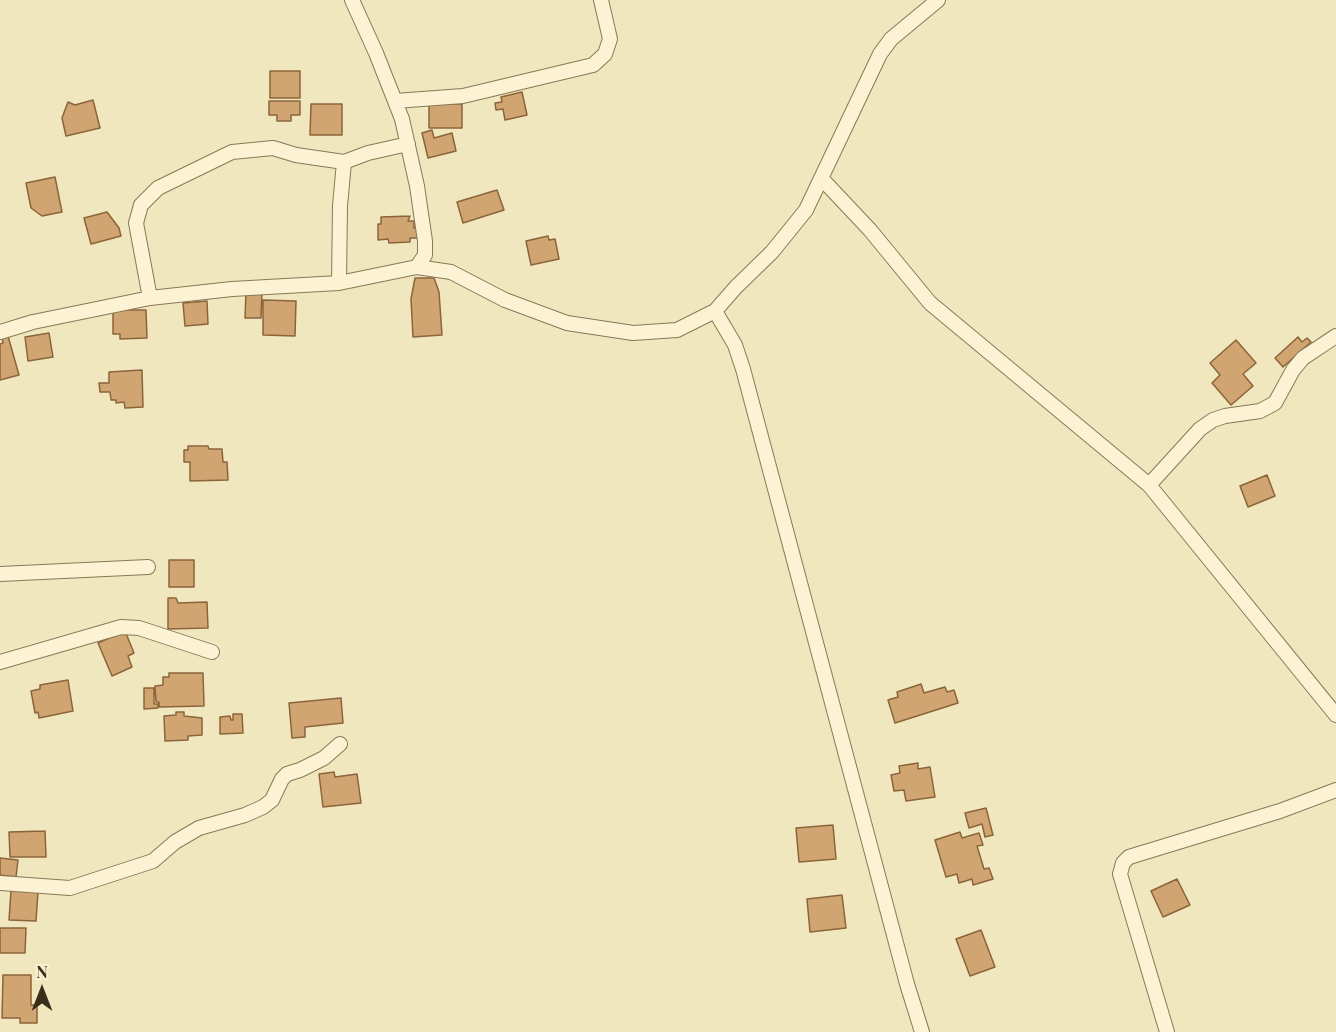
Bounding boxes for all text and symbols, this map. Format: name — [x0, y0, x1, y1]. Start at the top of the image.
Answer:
north arrow — [12, 960, 72, 1020]
text: N — [36, 961, 48, 982]

